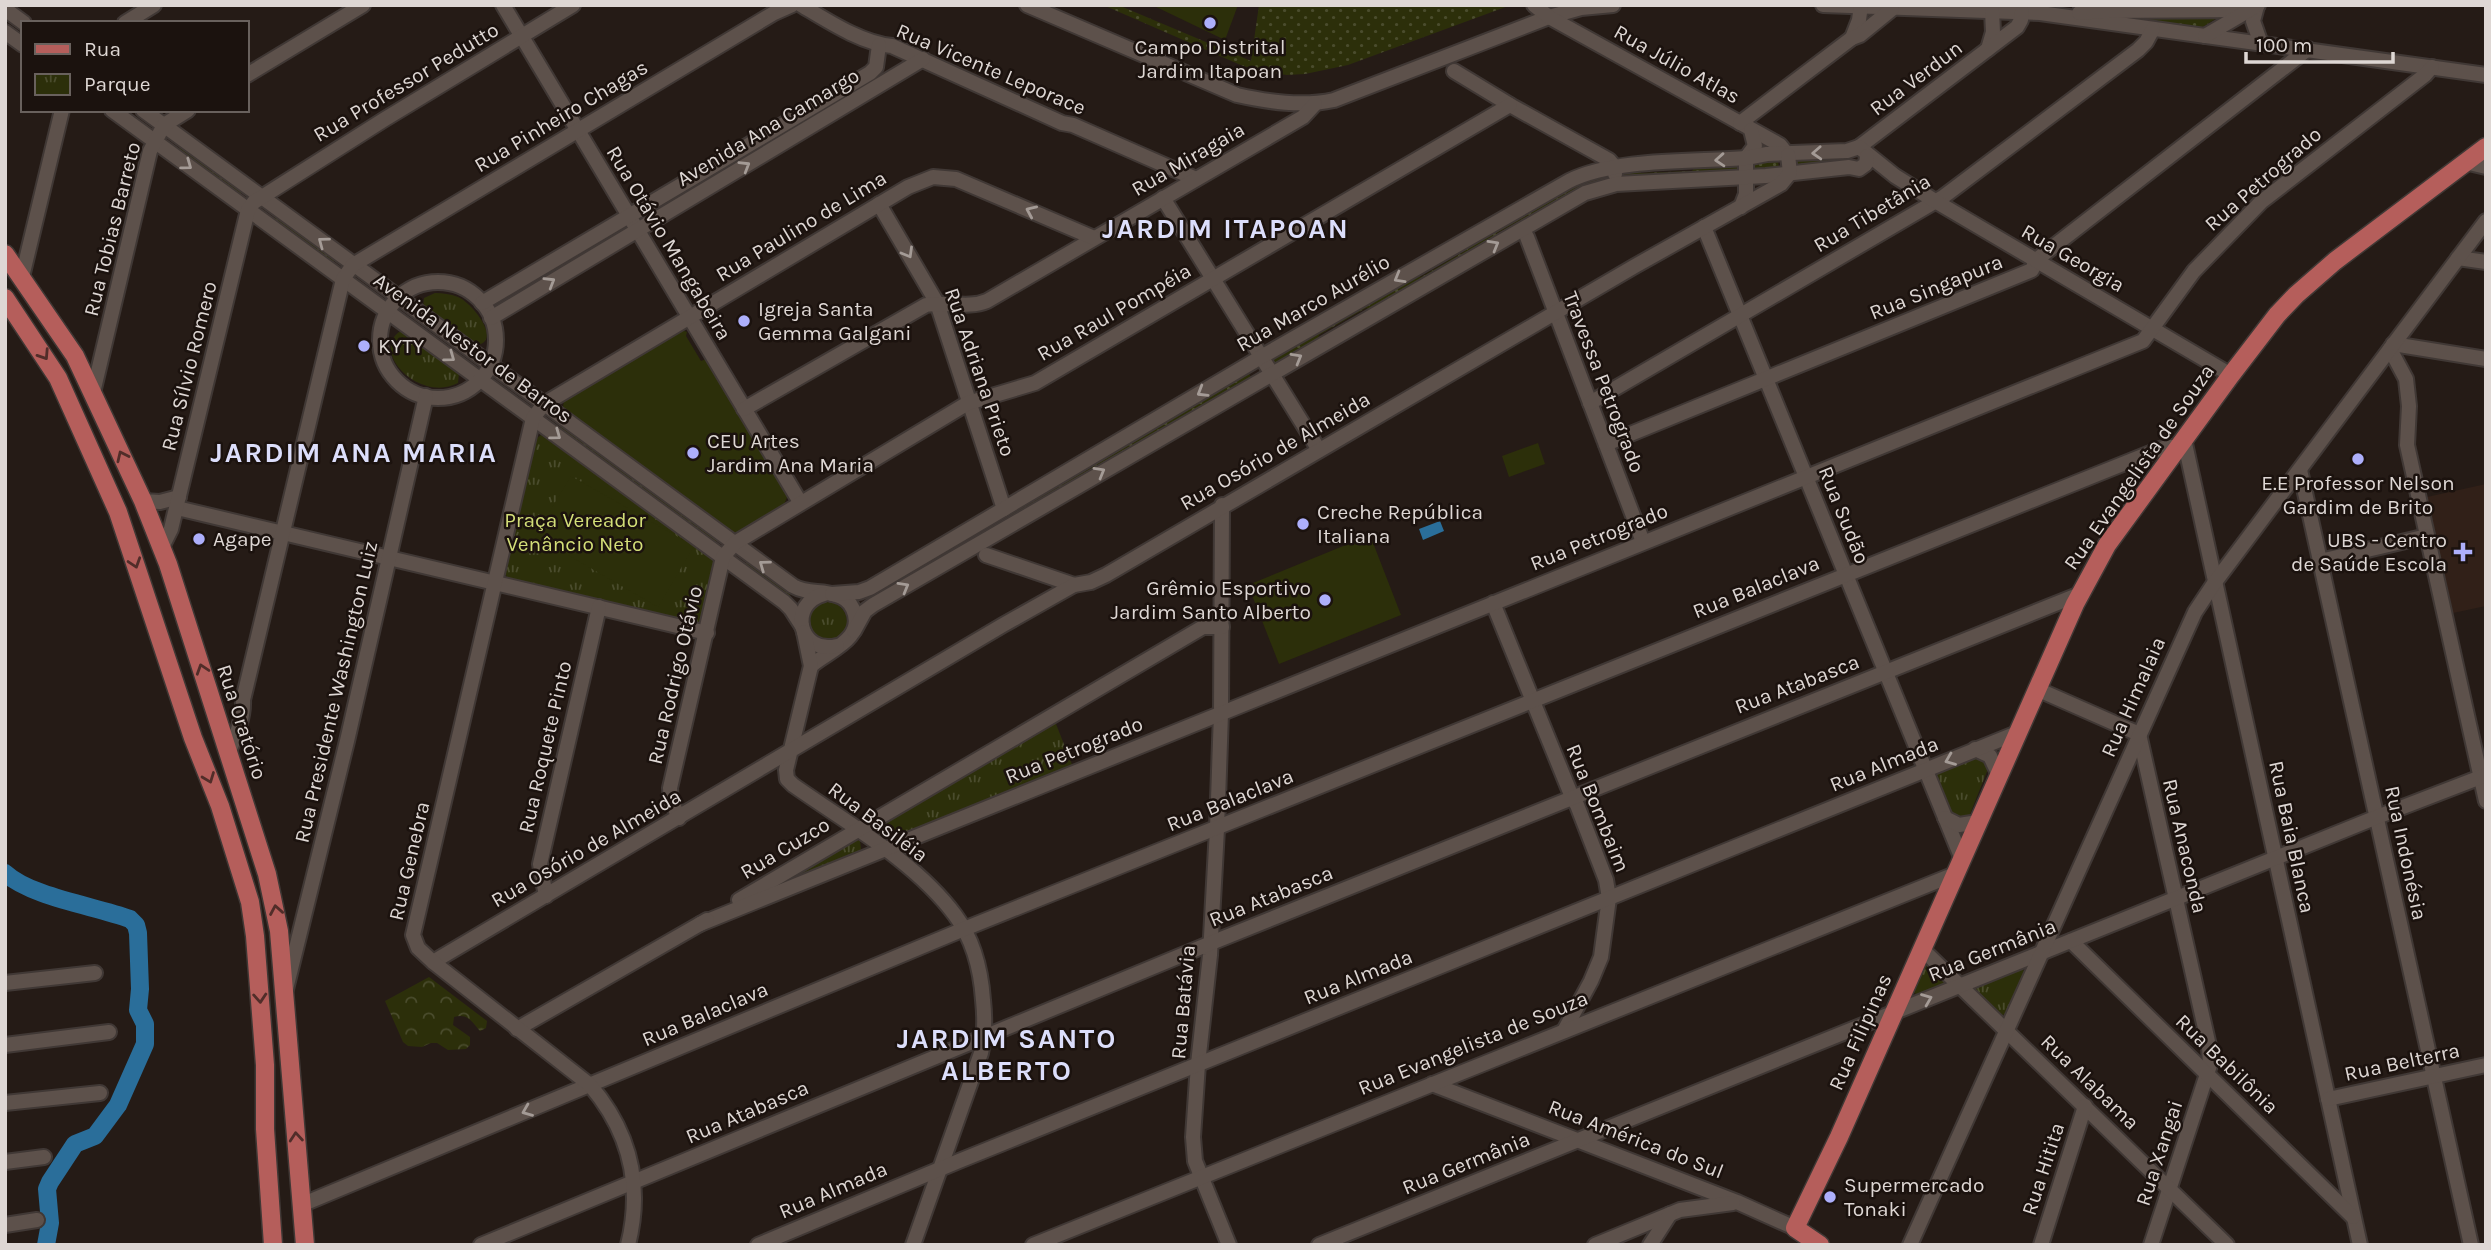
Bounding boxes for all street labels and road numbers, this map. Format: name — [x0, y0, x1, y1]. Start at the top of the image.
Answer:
street label: Rua Professor Pedutto — [309, 17, 503, 147]
street label: Rua Vicente Leporace — [893, 18, 1089, 120]
street label: Rua Júlio Atlas — [1610, 19, 1744, 109]
street label: Rua Verdun — [1865, 35, 1967, 121]
street label: Rua Pinheiro Chagas — [470, 55, 652, 177]
street label: Avenida Ana Camargo — [673, 63, 863, 191]
street label: Rua Miragaia — [1127, 117, 1249, 201]
street label: Rua Petrogrado — [2200, 122, 2326, 236]
street label: Rua Tobias Barreto — [79, 139, 145, 319]
street label: Rua Otávio Mangabeira — [601, 141, 737, 345]
street label: Rua Paulino de Lima — [711, 166, 891, 286]
street label: Rua Tibetânia — [1809, 169, 1935, 257]
street label: Rua Georgia — [2017, 219, 2129, 297]
street label: Rua Marco Aurélio — [1232, 249, 1394, 357]
street label: Rua Singapura — [1866, 249, 2006, 325]
street label: Rua Raul Pompéia — [1033, 258, 1195, 366]
street label: Avenida Nestor de Barros — [369, 268, 577, 428]
street label: Rua Sílvio Romero — [156, 279, 222, 453]
street label: Rua Adriana Prieto — [940, 284, 1020, 460]
street label: Travessa Petrogrado — [1558, 288, 1650, 476]
street label: Rua Evangelista de Souza — [2059, 360, 2219, 574]
street label: Rua Osório de Almeida — [1176, 387, 1374, 515]
street label: Rua Sudão — [1814, 463, 1874, 567]
street label: Rua Petrogrado — [1527, 498, 1671, 576]
street label: Rua Presidente Washington Luiz — [290, 539, 382, 845]
street label: Rua Balaclava — [1689, 551, 1823, 623]
street label: Rua Rodrigo Otávio — [643, 583, 707, 767]
street label: Rua Himalaia — [2096, 633, 2170, 761]
street label: Rua Atabasca — [1732, 649, 1862, 719]
street label: Rua Roquete Pinto — [514, 659, 576, 835]
street label: Rua Oratório — [212, 661, 272, 783]
street label: Rua Petrogrado — [1002, 711, 1146, 789]
street label: Rua Almada — [1826, 731, 1942, 797]
street label: Rua Bombaim — [1561, 740, 1635, 876]
street label: Rua Baia Blanca — [2264, 759, 2320, 915]
street label: Rua Balaclava — [1163, 764, 1297, 836]
street label: Rua Anaconda — [2158, 776, 2212, 916]
street label: Rua Basiléia — [823, 777, 933, 867]
street label: Rua Osório de Almeida — [487, 784, 685, 912]
street label: Rua Indonésia — [2380, 784, 2432, 922]
street label: Rua Genebra — [384, 799, 434, 923]
street label: Rua Cuzco — [736, 812, 834, 884]
street label: Rua Atabasca — [1206, 860, 1336, 932]
street label: Rua Germânia — [1925, 913, 2059, 987]
street label: Rua Batávia — [1166, 944, 1200, 1060]
street label: Rua Almada — [1300, 944, 1416, 1010]
street label: Rua Filipinas — [1824, 970, 1896, 1094]
street label: Rua Balaclava — [638, 977, 772, 1051]
street label: Rua Evangelista de Souza — [1355, 986, 1591, 1100]
street label: Rua Babilônia — [2171, 1009, 2283, 1119]
street label: Rua Alabama — [2036, 1029, 2144, 1135]
street label: Rua Belterra — [2342, 1038, 2462, 1086]
street label: Rua Atabasca — [682, 1075, 812, 1149]
street label: Rua América do Sul — [1545, 1094, 1727, 1184]
street label: Rua Xangai — [2131, 1097, 2187, 1209]
street label: Rua Hitita — [2017, 1120, 2069, 1218]
street label: Rua Germânia — [1399, 1126, 1533, 1200]
street label: Rua Almada — [775, 1156, 891, 1224]

